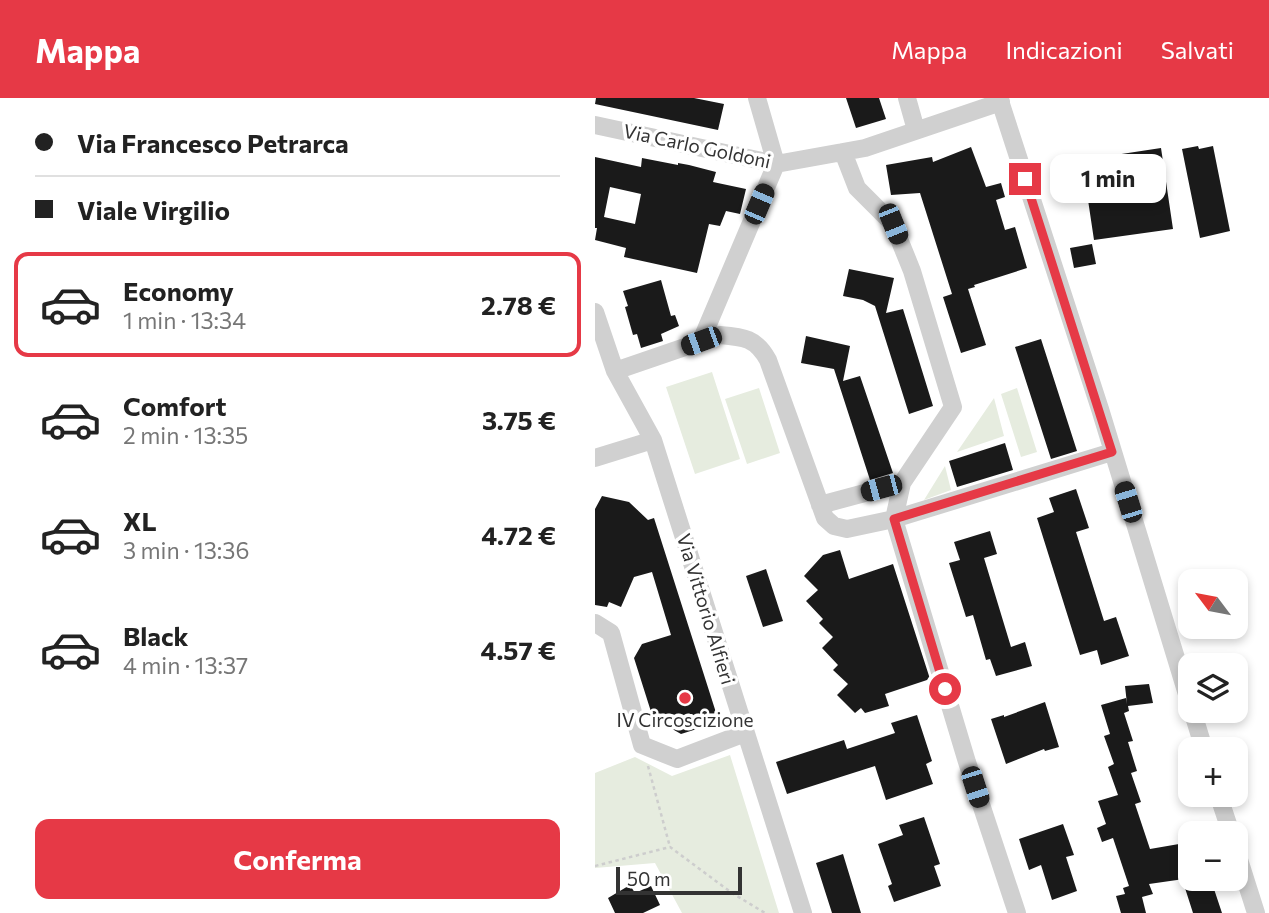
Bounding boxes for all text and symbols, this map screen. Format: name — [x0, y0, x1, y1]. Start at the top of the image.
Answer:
text: Mappa — [35, 29, 140, 70]
text: Mappa — [891, 35, 967, 64]
text: Indicazioni — [1005, 35, 1123, 64]
text: Salvati — [1161, 35, 1234, 64]
street label: Via Carlo Goldoni — [621, 119, 773, 172]
text: Via Francesco Petrarca — [77, 127, 349, 158]
callout: 1 min — [1049, 154, 1165, 204]
route end — [1009, 163, 1041, 195]
text: 1 min — [1081, 164, 1135, 192]
car — [742, 181, 777, 227]
text: Viale Virgilio — [77, 194, 230, 225]
car — [876, 201, 911, 247]
icon: car — [39, 273, 102, 336]
text: Economy — [123, 275, 234, 306]
text: 2.78 € — [481, 289, 556, 320]
text: 1 min · 13:34 — [123, 306, 246, 334]
car — [678, 324, 725, 358]
icon: car — [39, 388, 102, 451]
text: Comfort — [123, 390, 226, 421]
text: 3.75 € — [482, 404, 556, 435]
text: 2 min · 13:35 — [123, 421, 248, 449]
car — [858, 472, 905, 504]
car — [1112, 479, 1145, 525]
icon: car — [39, 503, 102, 566]
text: XL — [123, 505, 157, 536]
text: 4.72 € — [481, 519, 556, 550]
street label: Via Vittorio Alfieri — [673, 531, 740, 687]
text: 3 min · 13:36 — [123, 536, 249, 564]
north arrow — [1178, 569, 1248, 639]
map controls — [1178, 569, 1248, 891]
icon: car — [39, 618, 102, 681]
text: Black — [123, 620, 189, 651]
text: 4.57 € — [481, 634, 556, 665]
text: 4 min · 13:37 — [123, 651, 248, 679]
button: layers — [1178, 653, 1248, 723]
route start — [929, 673, 961, 705]
marker: IV Circoscizione — [677, 690, 693, 706]
place label: IV Circoscizione — [616, 708, 754, 731]
button: + — [1178, 737, 1248, 807]
car — [959, 764, 992, 810]
button: Conferma — [35, 819, 560, 899]
button: − — [1178, 821, 1248, 891]
scale bar — [616, 864, 742, 896]
text: 50 m — [627, 867, 671, 890]

